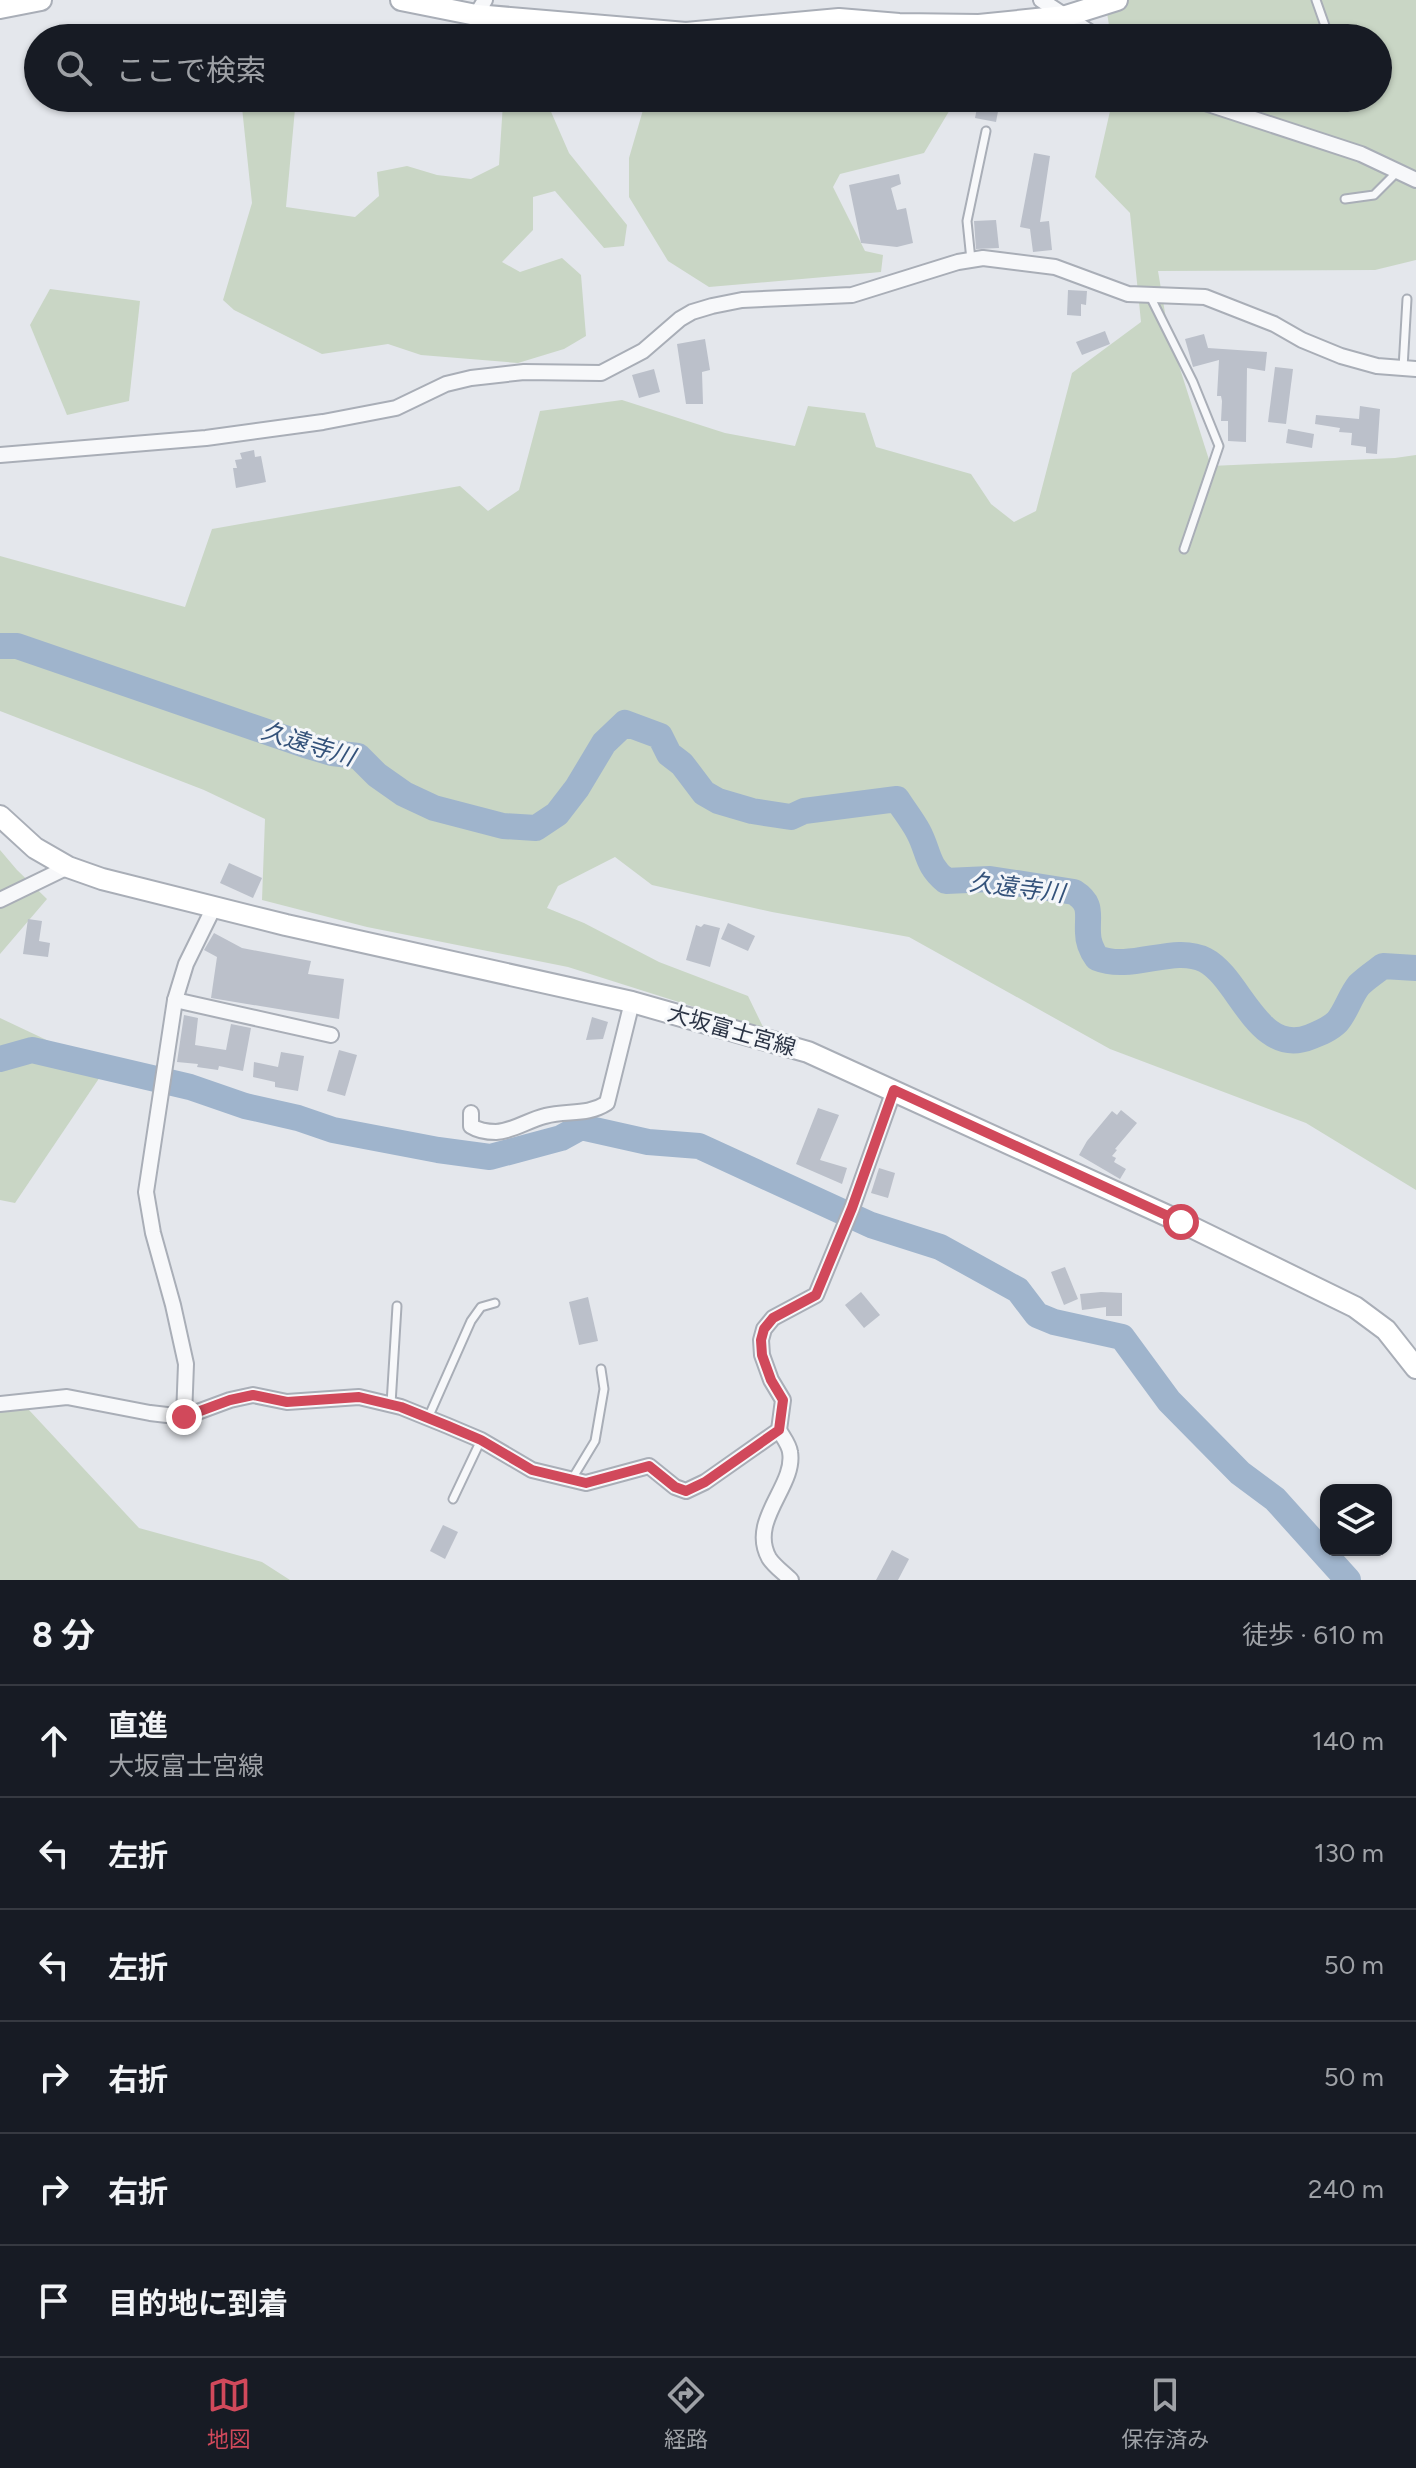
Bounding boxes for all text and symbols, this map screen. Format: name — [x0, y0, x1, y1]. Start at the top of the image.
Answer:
search box — [24, 24, 1392, 112]
icon: search — [52, 46, 96, 90]
text: ここで検索 — [116, 52, 266, 89]
water label: 久遠寺川 — [258, 716, 361, 772]
water label: 久遠寺川 — [968, 867, 1069, 908]
street label: 大坂富士宮線 — [665, 999, 799, 1062]
route start — [1163, 1204, 1199, 1240]
route end — [166, 1399, 202, 1435]
map controls — [1320, 1484, 1392, 1556]
button: layers — [1320, 1484, 1392, 1556]
text: 8 分 — [32, 1615, 95, 1656]
text: 徒歩 · 610 m — [1242, 1619, 1384, 1651]
text: 直進 — [108, 1707, 168, 1744]
icon: ahead — [32, 1719, 76, 1763]
text: 140 m — [1312, 1725, 1384, 1757]
text: 大坂富士宮線 — [108, 1750, 264, 1782]
icon: left — [32, 1831, 76, 1875]
text: 左折 — [108, 1837, 168, 1874]
text: 130 m — [1314, 1837, 1384, 1869]
icon: left — [32, 1943, 76, 1987]
text: 左折 — [108, 1949, 168, 1986]
text: 50 m — [1324, 1949, 1384, 1981]
icon: right — [32, 2055, 76, 2099]
text: 右折 — [108, 2061, 168, 2098]
text: 50 m — [1324, 2061, 1384, 2093]
icon: right — [32, 2167, 76, 2211]
text: 右折 — [108, 2173, 168, 2210]
text: 240 m — [1308, 2173, 1384, 2205]
icon: arrive — [32, 2279, 76, 2323]
text: 目的地に到着 — [108, 2285, 288, 2322]
tab: 地図 — [207, 2373, 251, 2453]
tab: 経路 — [664, 2373, 708, 2453]
tab: 保存済み — [1121, 2373, 1209, 2453]

